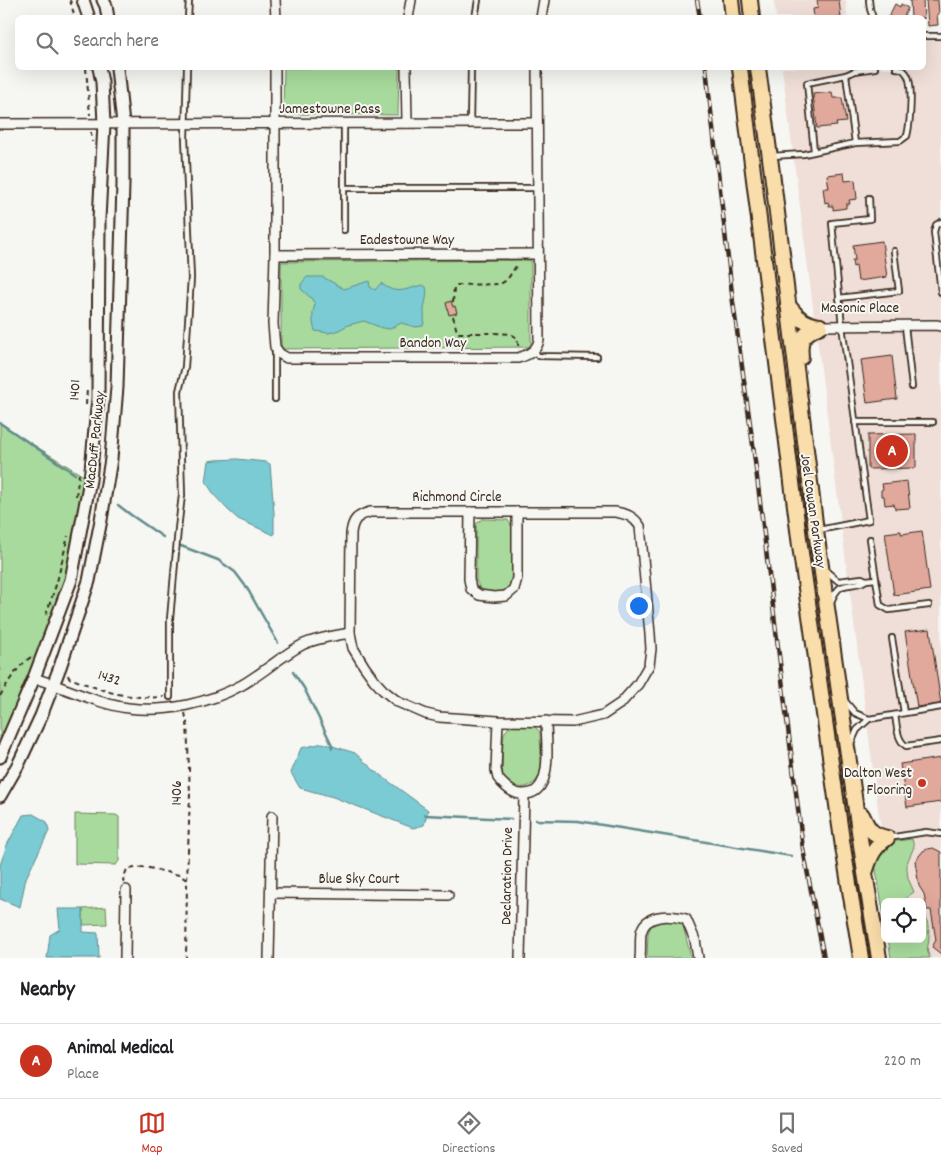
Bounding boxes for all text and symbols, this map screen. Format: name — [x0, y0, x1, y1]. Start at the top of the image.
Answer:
search box — [15, 15, 926, 70]
icon: search — [33, 29, 61, 57]
text: Search here — [73, 29, 159, 56]
street label: Jamestowne Pass — [279, 99, 381, 121]
street label: Eadestowne Way — [360, 230, 455, 252]
street label: Masonic Place — [821, 298, 899, 320]
street label: Bandon Way — [400, 333, 467, 355]
street label: 1401 — [64, 379, 88, 401]
street label: MacDuff Parkway — [80, 389, 112, 490]
pin: A — [876, 432, 908, 470]
street label: Joel Cowan Parkway — [793, 452, 831, 570]
street label: Richmond Circle — [412, 487, 502, 509]
your location — [626, 593, 652, 619]
street label: 1432 — [95, 665, 123, 693]
place label: Dalton West Flooring — [844, 763, 912, 802]
marker: Dalton West Flooring — [916, 777, 928, 789]
street label: 1406 — [167, 780, 189, 806]
street label: Declaration Drive — [496, 827, 520, 925]
street label: Blue Sky Court — [318, 869, 400, 891]
map controls — [881, 898, 926, 943]
button: locate — [881, 898, 926, 943]
text: Nearby — [20, 976, 75, 1006]
text: Animal Medical — [67, 1036, 173, 1063]
text: A — [32, 1050, 40, 1073]
text: 220 m — [884, 1050, 921, 1073]
text: Place — [67, 1063, 99, 1086]
tab: Map — [138, 1109, 166, 1159]
tab: Directions — [442, 1109, 495, 1159]
tab: Saved — [772, 1109, 803, 1159]

